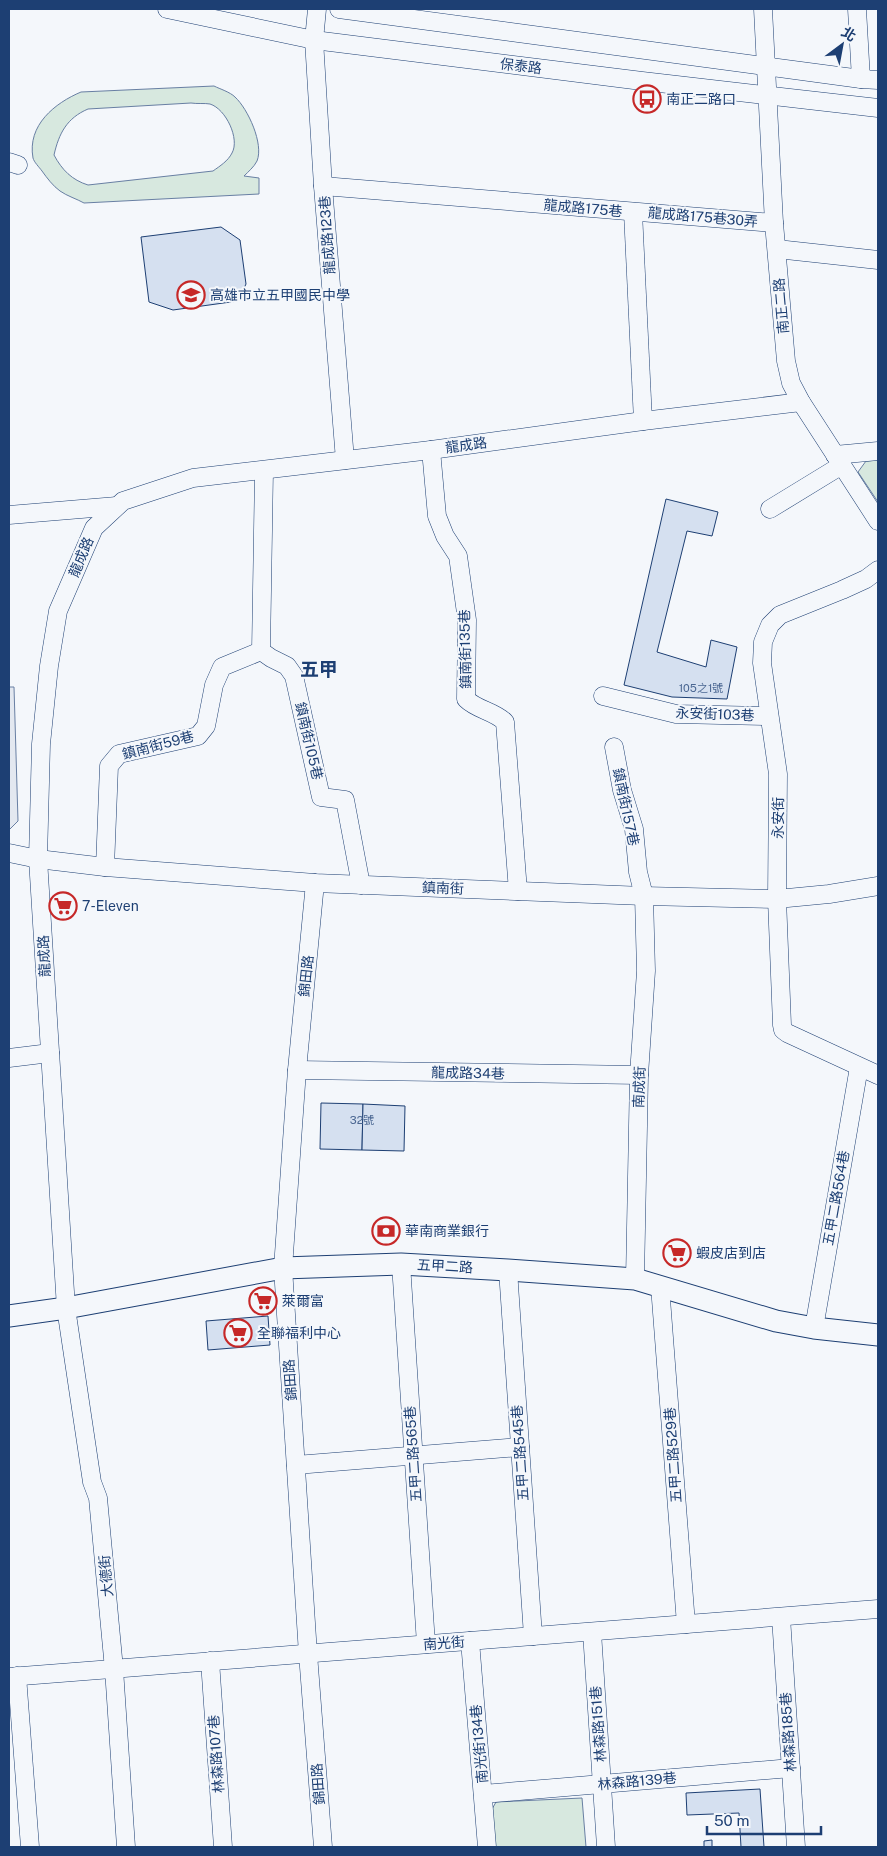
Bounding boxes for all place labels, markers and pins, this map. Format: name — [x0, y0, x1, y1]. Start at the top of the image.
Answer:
bus stop icon: 南正二路口 — [632, 84, 662, 114]
place label: 南正二路口 — [666, 91, 736, 107]
school or university icon: 高雄市立五甲國民中學 — [176, 280, 206, 310]
place label: 高雄市立五甲國民中學 — [210, 287, 350, 303]
supermarket icon: 7-Eleven — [48, 891, 78, 921]
place label: 7-Eleven — [82, 898, 139, 914]
bank icon: 華南商業銀行 — [371, 1216, 401, 1246]
place label: 華南商業銀行 — [405, 1223, 489, 1239]
supermarket icon: 蝦皮店到店 — [662, 1238, 692, 1268]
place label: 蝦皮店到店 — [696, 1245, 766, 1261]
supermarket icon: 萊爾富 — [248, 1286, 278, 1316]
place label: 萊爾富 — [282, 1293, 324, 1309]
supermarket icon: 全聯福利中心 — [223, 1318, 253, 1348]
place label: 全聯福利中心 — [257, 1325, 341, 1341]

